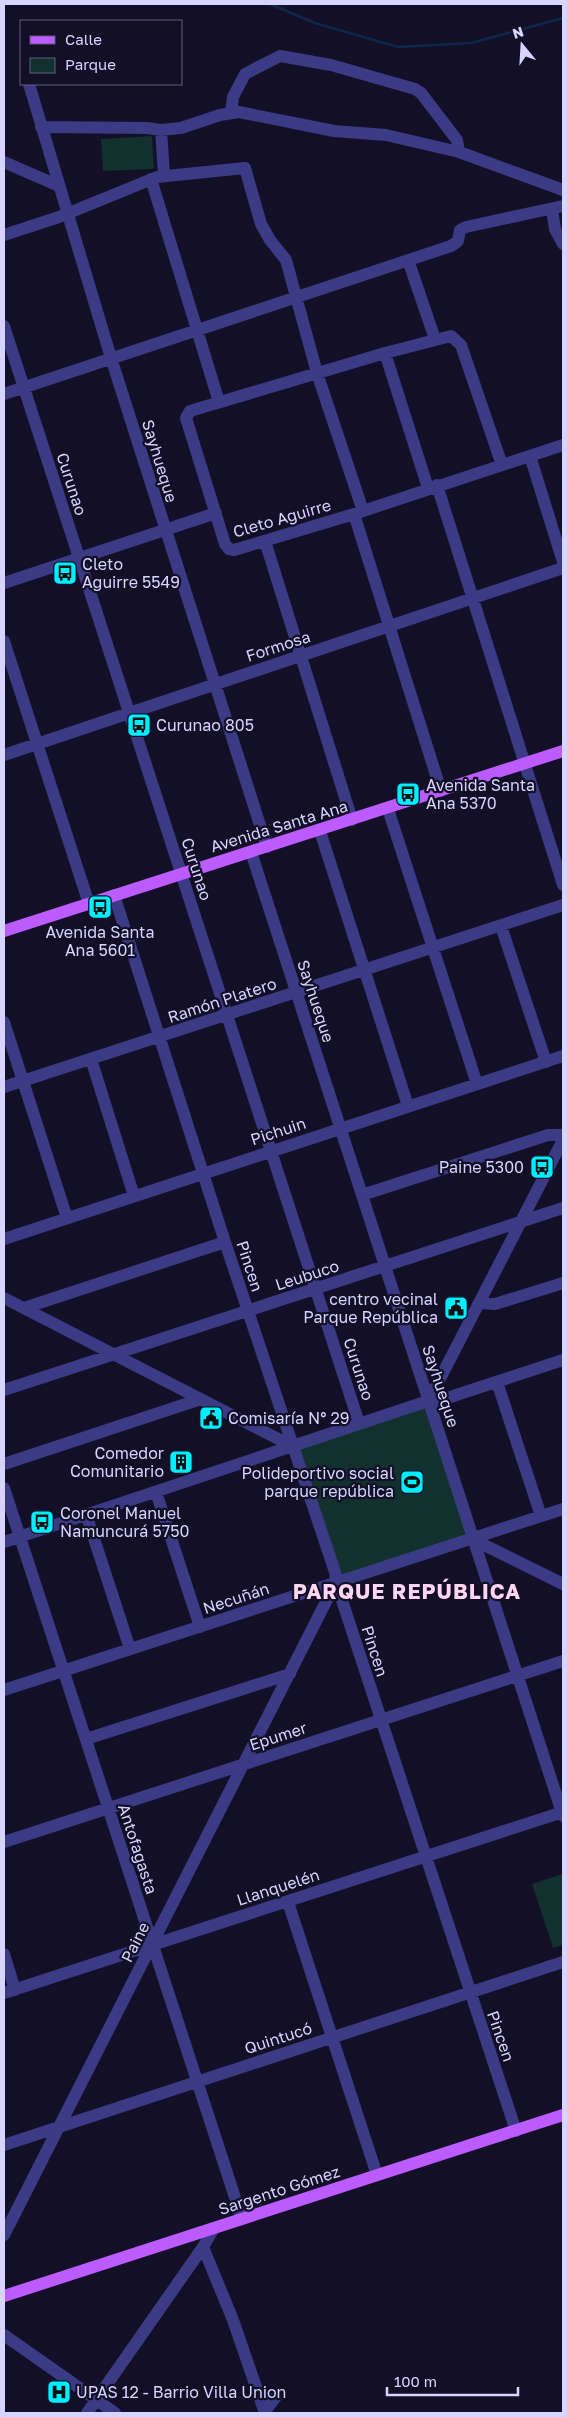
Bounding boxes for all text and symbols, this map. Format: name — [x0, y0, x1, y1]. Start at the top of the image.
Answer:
legend — [20, 20, 182, 85]
north arrow — [497, 20, 547, 70]
text: N — [510, 22, 526, 42]
text: Calle — [65, 30, 102, 48]
text: Parque — [65, 55, 116, 73]
street label: Sayhueque — [138, 417, 182, 505]
street label: Curunao — [52, 450, 92, 518]
street label: Cleto Aguirre — [231, 494, 333, 542]
place label: Cleto Aguirre 5549 — [82, 554, 180, 592]
bus stop icon: Cleto Aguirre 5549 — [52, 560, 78, 586]
street label: Formosa — [243, 626, 313, 666]
bus stop icon: Curunao 805 — [126, 712, 152, 738]
place label: Curunao 805 — [156, 715, 254, 735]
place label: Avenida Santa Ana 5370 — [426, 775, 535, 813]
bus stop icon: Avenida Santa Ana 5370 — [395, 781, 421, 807]
street label: Avenida Santa Ana — [208, 796, 350, 856]
street label: Curunao — [177, 835, 217, 903]
bus stop icon: Avenida Santa Ana 5601 — [87, 894, 113, 920]
place label: Avenida Santa Ana 5601 — [45, 922, 155, 960]
street label: Sayhueque — [293, 957, 339, 1045]
street label: Ramón Platero — [165, 973, 279, 1027]
street label: Pichuin — [248, 1113, 308, 1149]
bus stop icon: Paine 5300 — [529, 1154, 555, 1180]
place label: Paine 5300 — [439, 1157, 524, 1177]
street label: Pincen — [232, 1238, 268, 1294]
street label: Leubuco — [273, 1255, 341, 1295]
place label: centro vecinal Parque República — [303, 1289, 438, 1327]
public building icon: centro vecinal Parque República — [443, 1295, 469, 1321]
street label: Curunao — [339, 1335, 379, 1403]
street label: Sayhueque — [418, 1342, 464, 1430]
public building icon: Comisaría N° 29 — [198, 1405, 224, 1431]
place label: Comisaría N° 29 — [228, 1408, 349, 1428]
place label: Comedor Comunitario — [70, 1443, 164, 1481]
building icon: Comedor Comunitario — [168, 1449, 194, 1475]
place label: Polideportivo social parque república — [241, 1463, 394, 1501]
sports icon: Polideportivo social parque república — [399, 1469, 425, 1495]
place label: Coronel Manuel Namuncurá 5750 — [60, 1503, 189, 1541]
bus stop icon: Coronel Manuel Namuncurá 5750 — [29, 1509, 55, 1535]
street label: Necuñán — [200, 1578, 272, 1618]
district label: PARQUE REPÚBLICA — [293, 1578, 521, 1604]
street label: Pincen — [357, 1623, 393, 1679]
street label: Epumer — [247, 1717, 309, 1755]
street label: Antofagasta — [114, 1801, 162, 1897]
street label: Llanquelén — [234, 1864, 322, 1910]
street label: Paine — [116, 1918, 154, 1966]
street label: Pincen — [483, 2008, 519, 2064]
street label: Quintucó — [242, 2018, 314, 2058]
street label: Sargento Gómez — [216, 2161, 342, 2219]
scale bar — [387, 2364, 518, 2396]
text: 100 m — [394, 2372, 437, 2390]
hospital icon: UPAS 12 - Barrio Villa Union — [46, 2379, 72, 2405]
place label: UPAS 12 - Barrio Villa Union — [76, 2382, 286, 2402]

